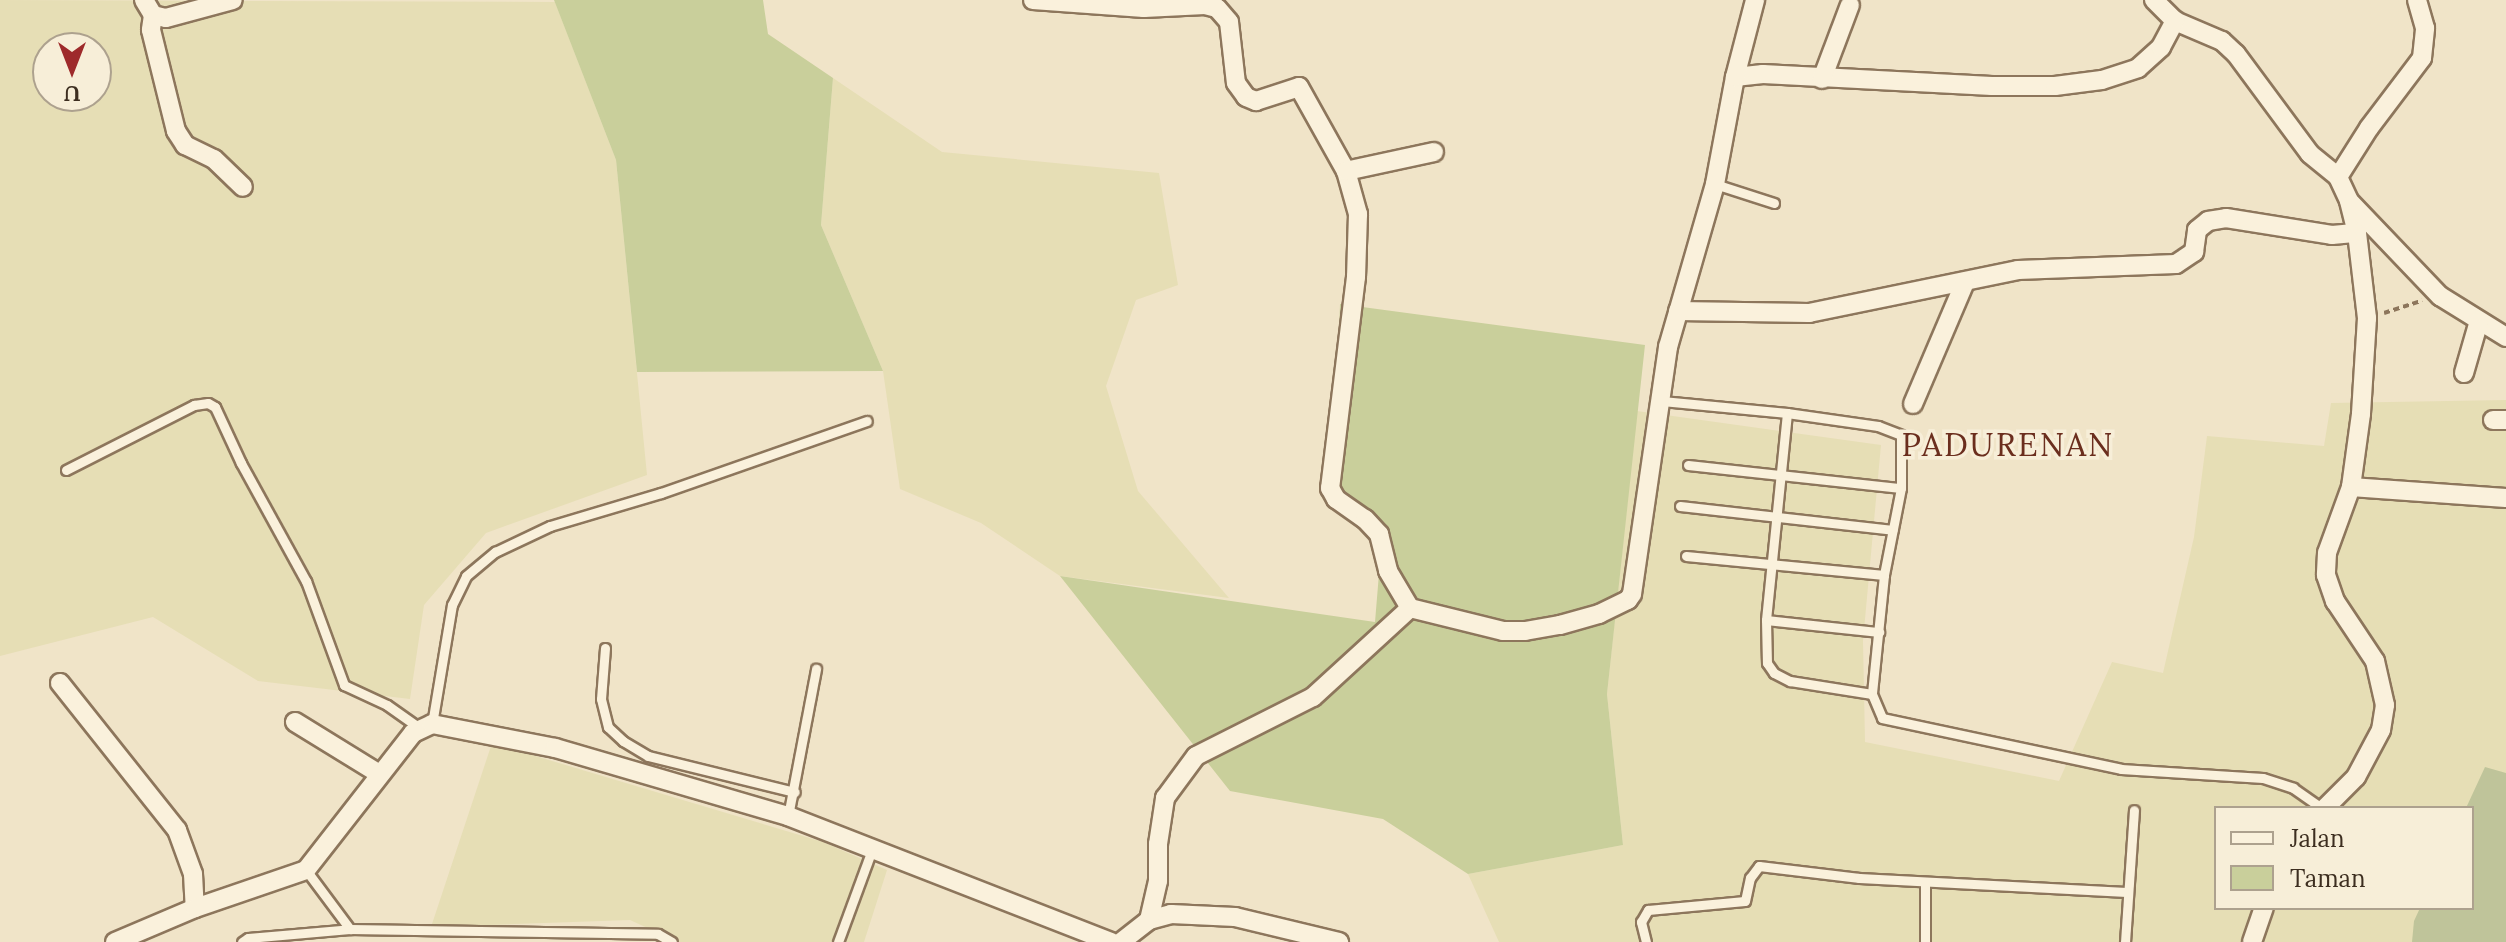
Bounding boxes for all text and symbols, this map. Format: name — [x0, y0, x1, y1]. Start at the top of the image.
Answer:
north arrow — [32, 32, 112, 112]
text: U — [64, 80, 80, 108]
district label: PADURENAN — [1902, 426, 2114, 464]
legend — [2214, 806, 2474, 910]
text: Jalan — [2290, 823, 2344, 854]
text: Taman — [2290, 863, 2366, 894]

